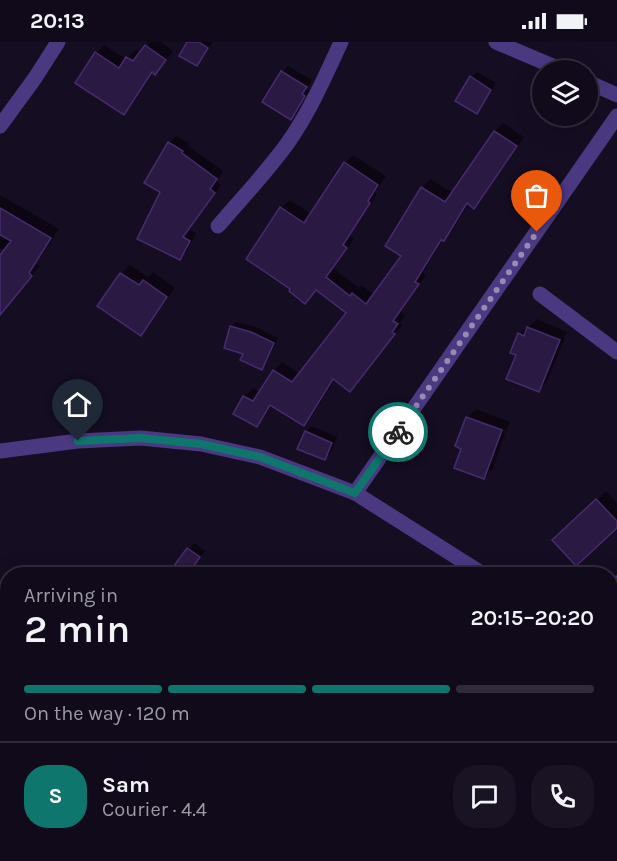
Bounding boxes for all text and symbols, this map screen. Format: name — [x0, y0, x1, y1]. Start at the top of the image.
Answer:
text: 20:13 — [30, 8, 85, 34]
map controls — [532, 60, 598, 126]
button: layers — [532, 60, 598, 126]
pin — [511, 170, 562, 232]
icon: bag — [520, 179, 553, 212]
pin — [52, 379, 103, 441]
icon: home — [61, 388, 94, 421]
courier — [368, 402, 428, 462]
icon: bike — [382, 416, 415, 449]
text: Arriving in — [24, 584, 118, 607]
text: 20:15–20:20 — [470, 605, 594, 631]
text: 2 min — [24, 606, 130, 652]
text: On the way · 120 m — [24, 702, 190, 725]
button: chat — [453, 765, 516, 828]
button: phone — [531, 765, 594, 828]
text: Sam — [102, 772, 150, 798]
text: S — [48, 783, 63, 809]
text: Courier · 4.4 — [102, 798, 207, 821]

